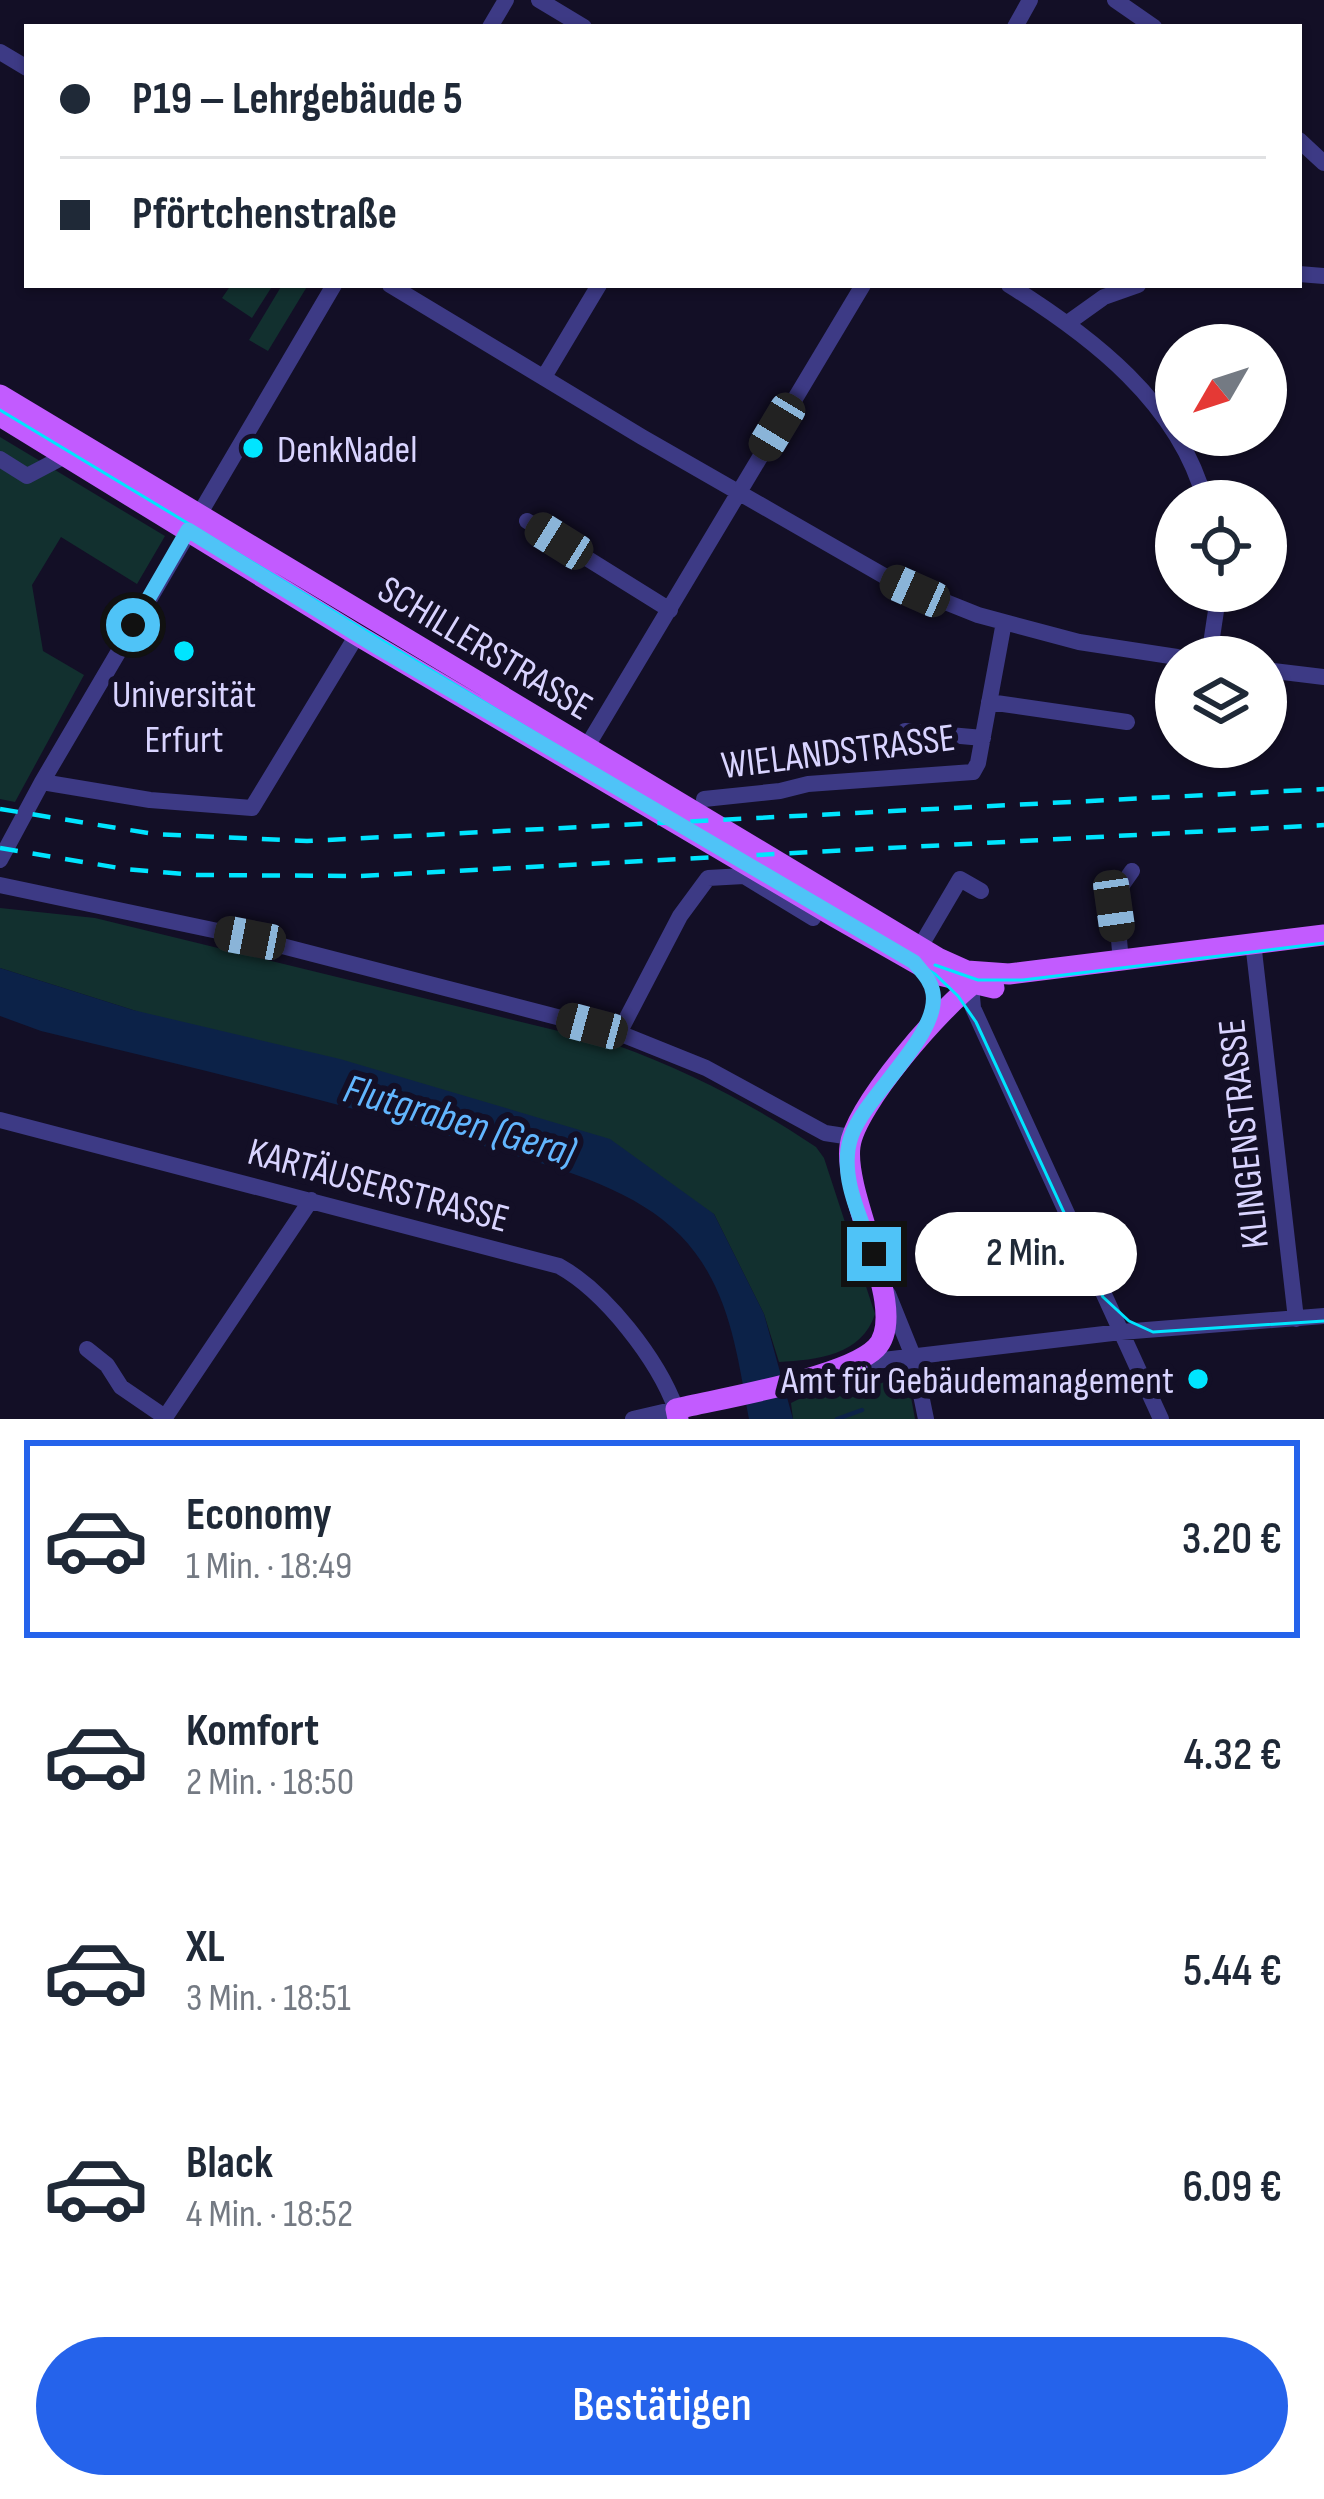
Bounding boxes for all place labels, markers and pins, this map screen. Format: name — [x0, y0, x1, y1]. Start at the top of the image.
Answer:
place label: DenkNadel — [277, 427, 418, 474]
marker: DenkNadel — [240, 435, 266, 461]
marker: Universität Erfurt — [171, 638, 197, 664]
place label: Universität Erfurt — [112, 672, 256, 764]
place label: Amt für Gebäudemanagement — [780, 1358, 1174, 1405]
marker: Amt für Gebäudemanagement — [1185, 1366, 1211, 1392]

